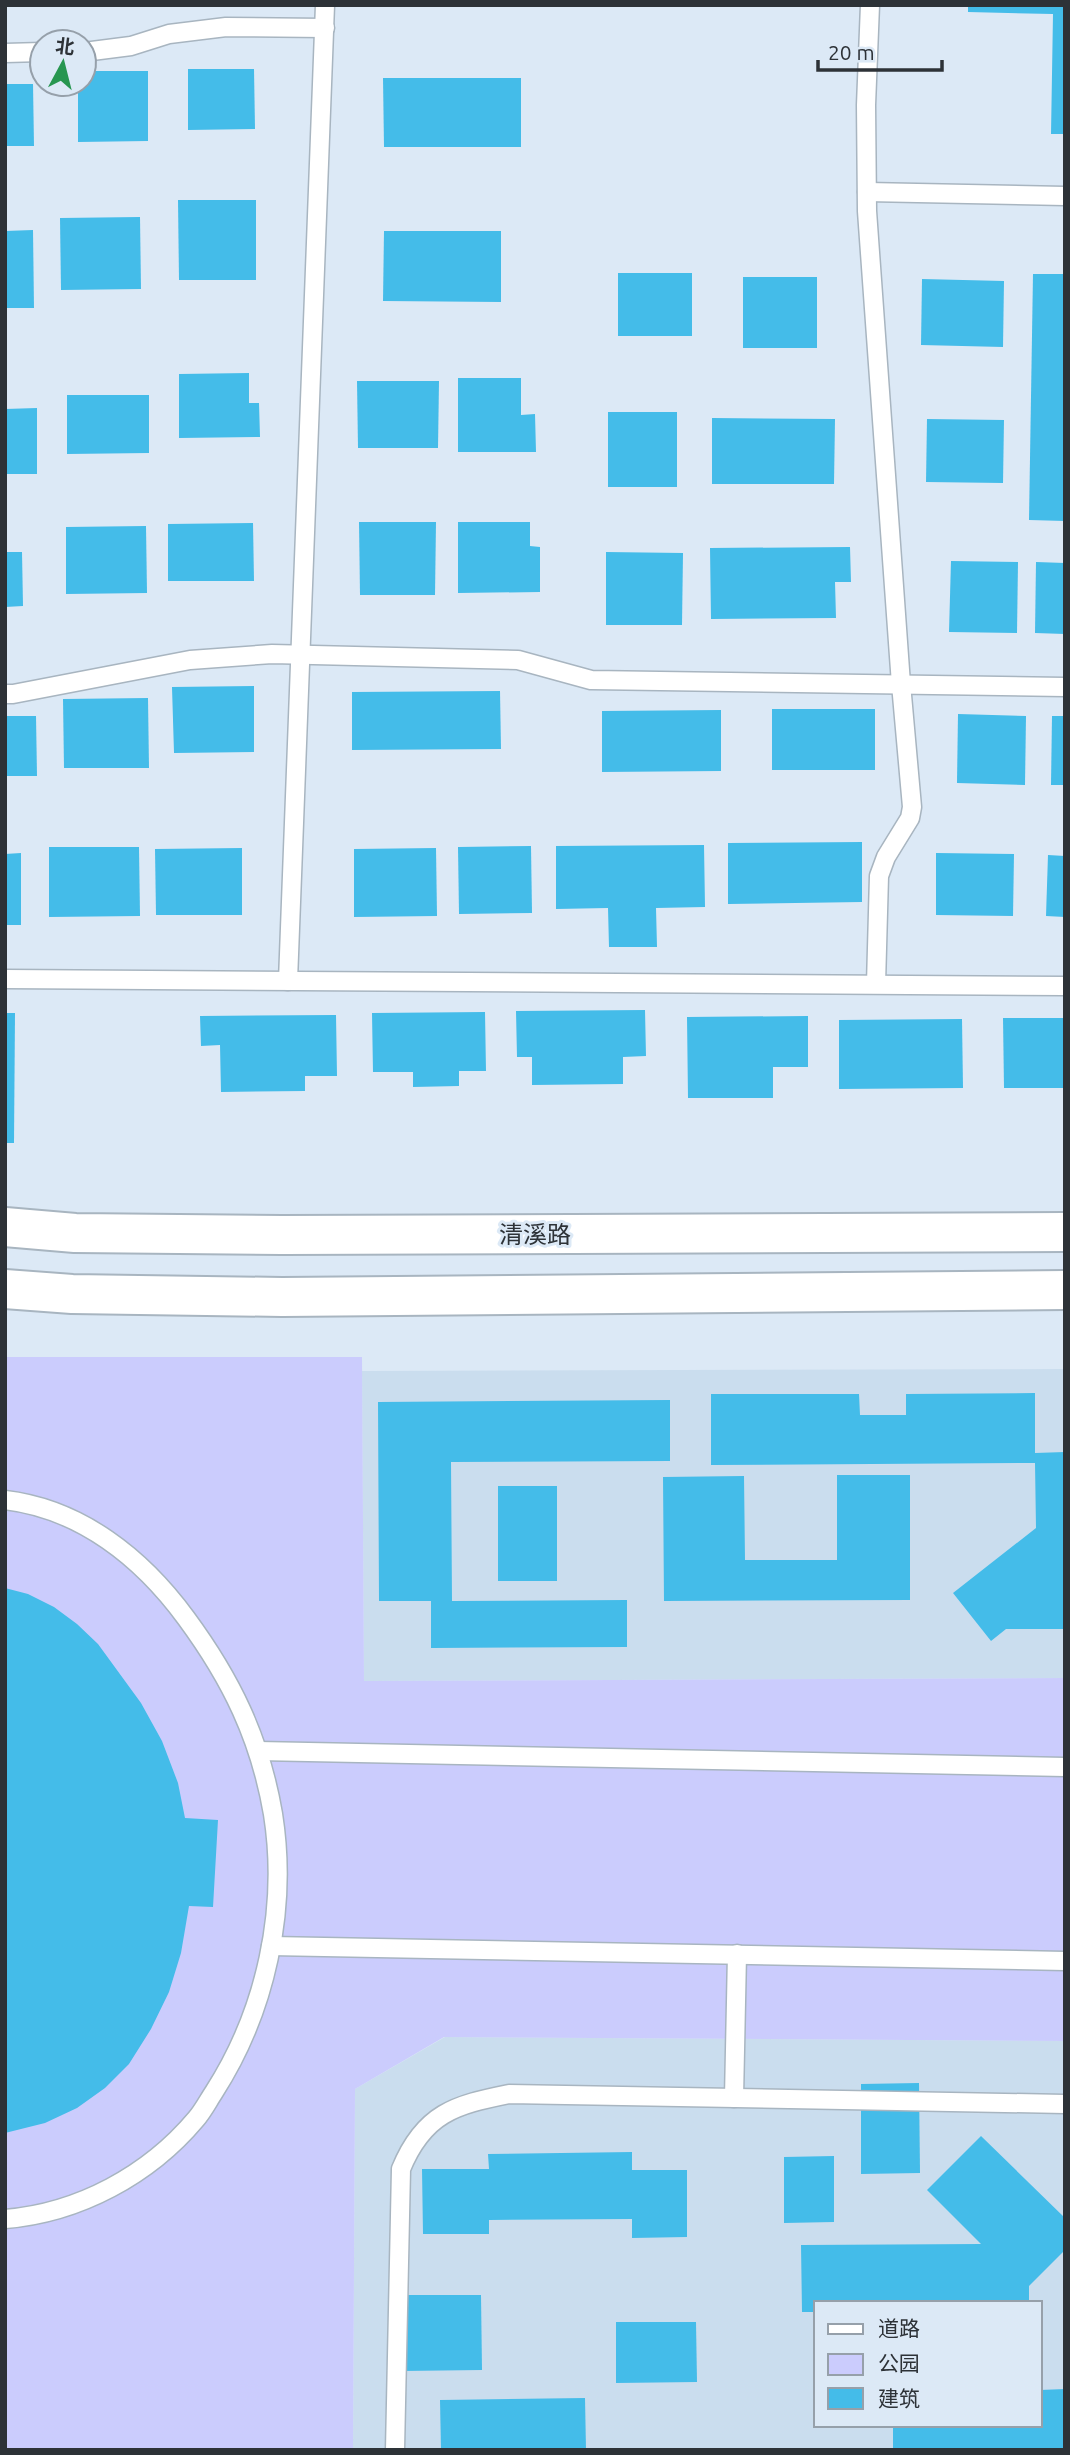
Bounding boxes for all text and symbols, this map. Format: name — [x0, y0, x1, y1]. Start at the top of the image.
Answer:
north arrow — [28, 28, 98, 98]
scale bar — [818, 28, 942, 72]
text: 北 — [54, 34, 76, 58]
text: 20 m — [828, 40, 875, 64]
street label: 清溪路 — [499, 1221, 571, 1248]
legend — [814, 2301, 1042, 2427]
text: 道路 — [878, 2316, 920, 2340]
text: 公园 — [878, 2351, 920, 2375]
text: 建筑 — [878, 2386, 920, 2410]

